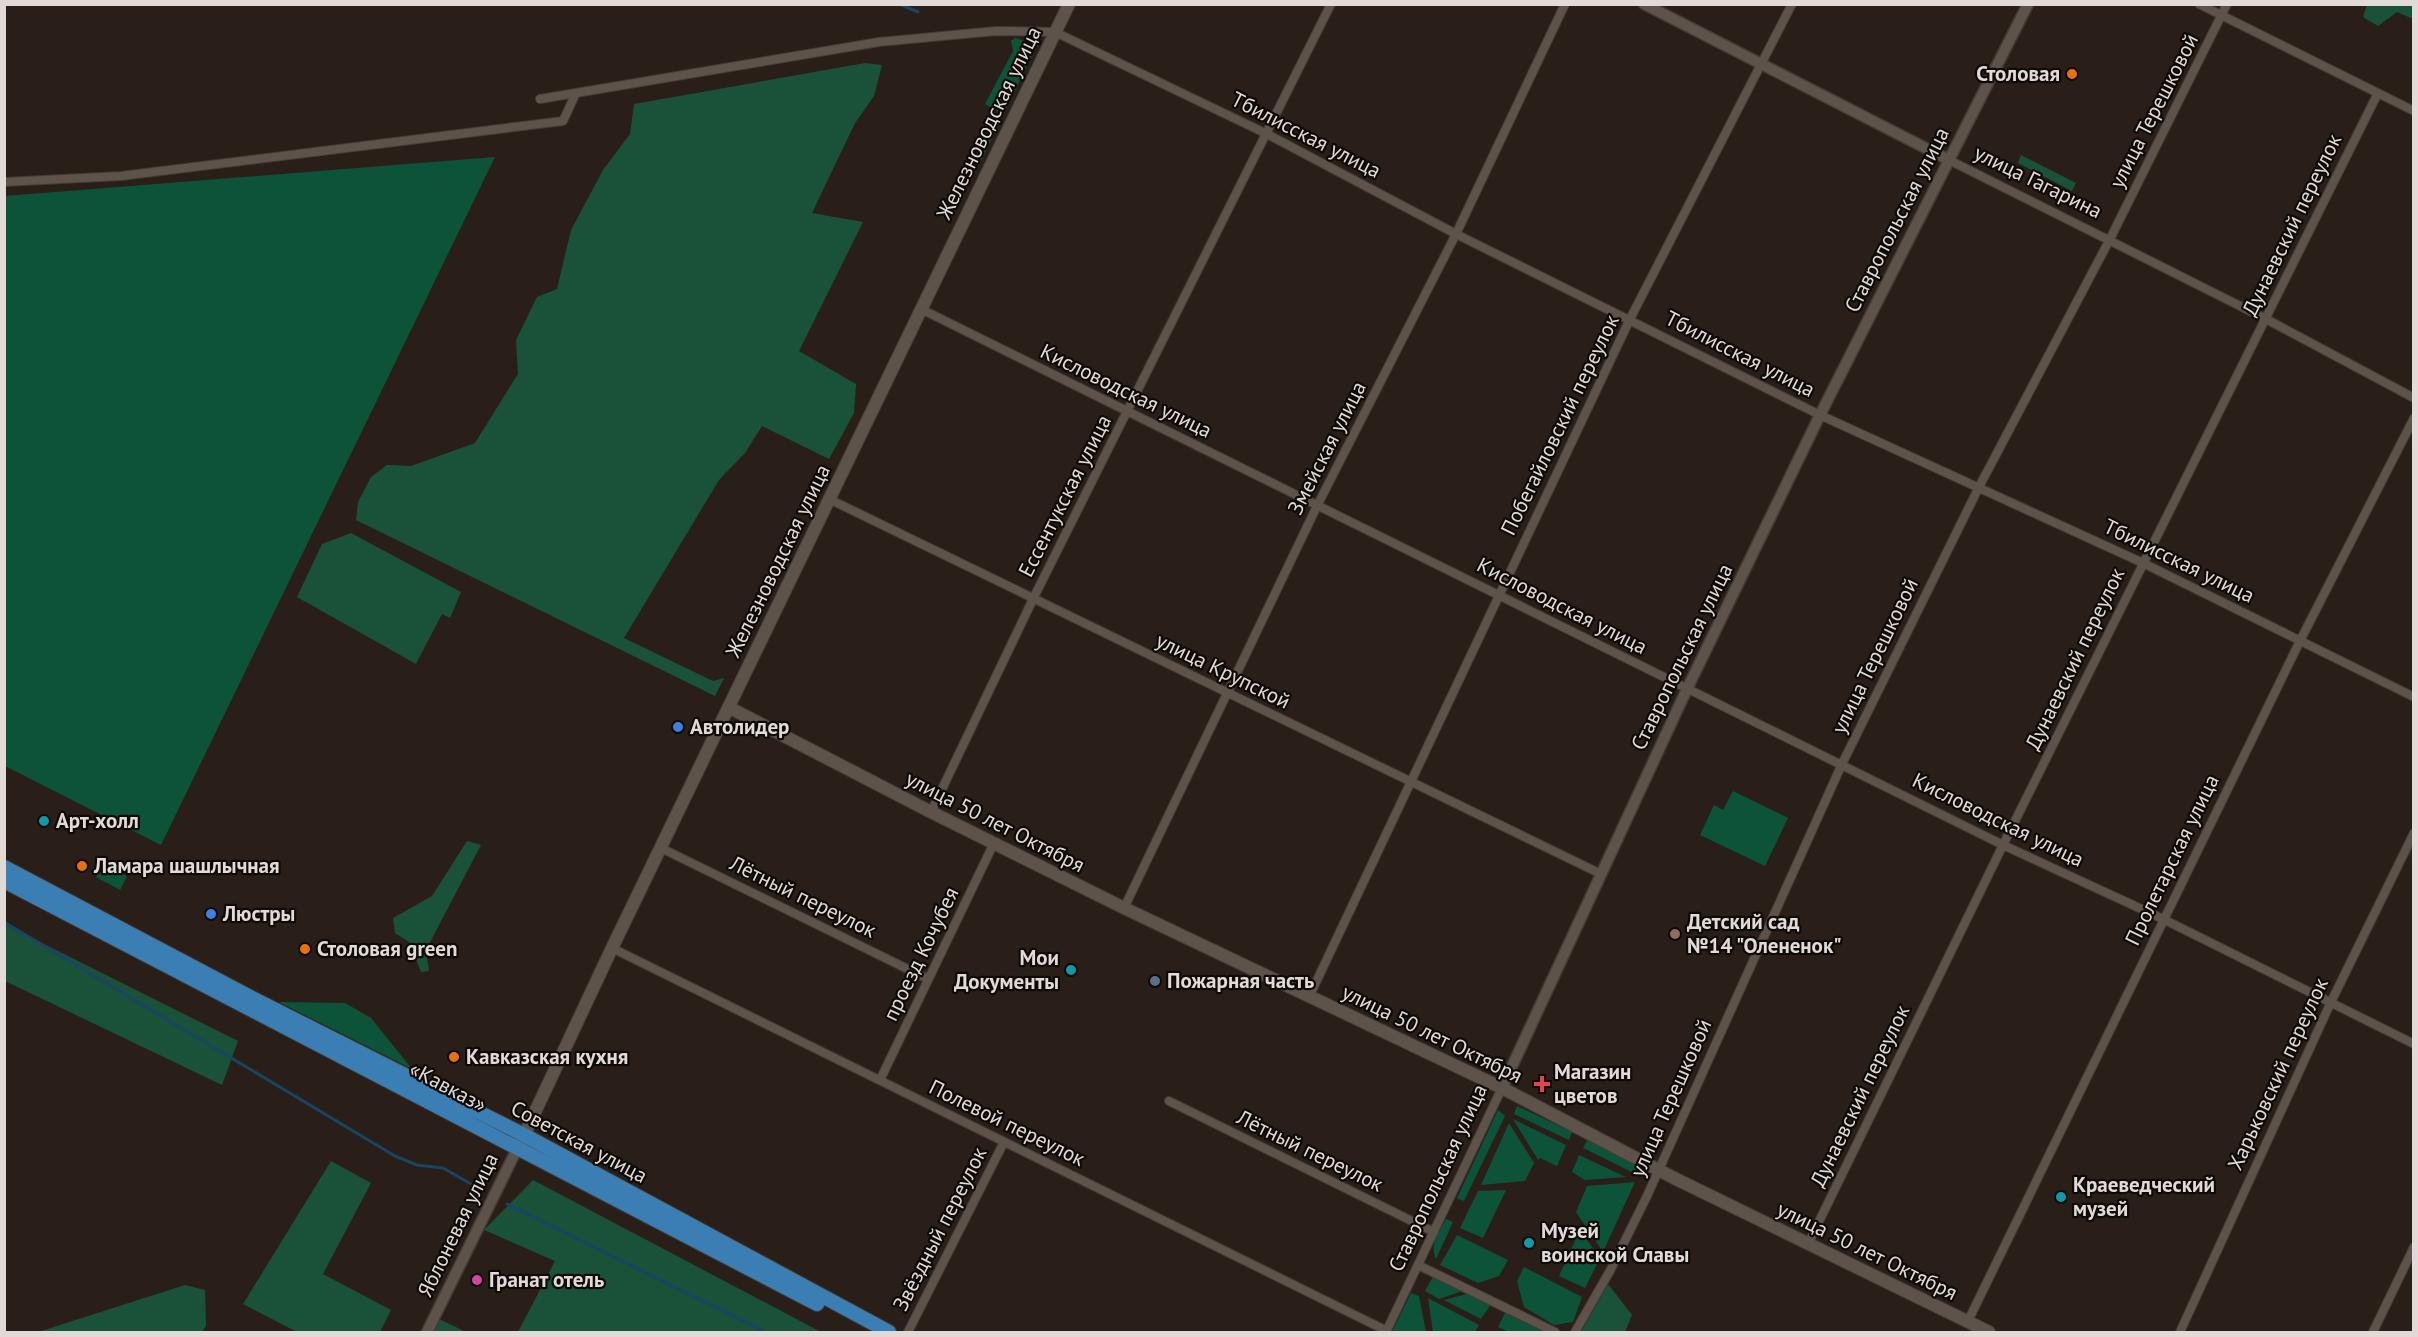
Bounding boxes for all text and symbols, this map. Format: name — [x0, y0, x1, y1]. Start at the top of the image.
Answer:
street label: Железноводская улица — [930, 22, 1047, 225]
street label: улица Терешковой — [2103, 29, 2204, 193]
place label: Столовая — [1976, 60, 2060, 87]
marker: Столовая — [2065, 67, 2079, 81]
street label: Тбилисская улица — [1227, 85, 1386, 184]
street label: Ставропольская улица — [1838, 123, 1955, 317]
street label: Дунаевский переулок — [2236, 129, 2347, 320]
street label: улица Гагарина — [1970, 139, 2107, 224]
street label: Тбилисская улица — [1661, 304, 1820, 403]
street label: Побегайловский переулок — [1494, 310, 1625, 539]
street label: Кисловодская улица — [1036, 337, 1216, 444]
street label: Змейская улица — [1281, 377, 1372, 519]
street label: Ессентукская улица — [1012, 410, 1117, 581]
street label: Железноводская улица — [719, 460, 836, 663]
street label: Тбилисская улица — [2099, 512, 2259, 609]
street label: Кисловодская улица — [1473, 551, 1652, 660]
street label: Ставропольская улица — [1625, 559, 1738, 754]
street label: Дунаевский переулок — [2019, 563, 2130, 754]
street label: улица Терешковой — [1825, 574, 1924, 738]
street label: улица Крупской — [1152, 626, 1295, 715]
place label: Автолидер — [690, 713, 789, 740]
marker: Автолидер — [671, 720, 685, 734]
street label: улица 50 лет Октября — [901, 765, 1089, 878]
street label: Кисловодская улица — [1908, 766, 2088, 873]
street label: Пролетарская улица — [2119, 770, 2225, 950]
place label: Арт-холл — [56, 807, 139, 834]
marker: Арт-холл — [37, 814, 51, 828]
street label: Лётный переулок — [725, 849, 881, 944]
place label: Ламара шашлычная — [93, 852, 280, 879]
marker: Ламара шашлычная — [75, 859, 89, 873]
street label: проезд Кочубея — [877, 883, 965, 1025]
place label: Люстры — [222, 900, 295, 927]
marker: Люстры — [204, 907, 218, 921]
place label: Детский сад №14 "Олененок" — [1687, 908, 1842, 959]
marker: Детский сад №14 "Олененок" — [1668, 927, 1682, 941]
place label: Столовая green — [317, 935, 457, 962]
marker: Столовая green — [298, 942, 312, 956]
place label: Мои Документы — [954, 944, 1059, 995]
marker: Мои Документы — [1064, 963, 1078, 977]
place label: Пожарная часть — [1167, 967, 1314, 994]
street label: Харьковский переулок — [2221, 973, 2334, 1174]
marker: Пожарная часть — [1148, 974, 1162, 988]
street label: улица 50 лет Октября — [1338, 978, 1527, 1089]
street label: Дунаевский переулок — [1804, 1000, 1915, 1191]
street label: улица Терешковой — [1624, 1015, 1717, 1181]
place label: Кавказская кухня — [466, 1043, 628, 1070]
marker: Кавказская кухня — [447, 1050, 461, 1064]
street label: «Кавказ» — [405, 1055, 491, 1118]
place label: Магазин цветов — [1554, 1058, 1631, 1109]
street label: Полевой переулок — [925, 1073, 1090, 1172]
marker: Магазин цветов — [1535, 1077, 1549, 1091]
street label: Ставропольская улица — [1382, 1080, 1493, 1276]
street label: Советская улица — [506, 1094, 652, 1189]
street label: Лётный переулок — [1232, 1103, 1388, 1198]
street label: Звёздный переулок — [887, 1142, 993, 1315]
street label: Яблоневая улица — [411, 1148, 504, 1301]
place label: Краеведческий музей — [2073, 1171, 2215, 1222]
marker: Краеведческий музей — [2054, 1190, 2068, 1204]
street label: улица 50 лет Октября — [1773, 1195, 1962, 1306]
place label: Музей воинской Славы — [1541, 1217, 1689, 1268]
marker: Музей воинской Славы — [1522, 1236, 1536, 1250]
place label: Гранат отель — [489, 1266, 604, 1293]
marker: Гранат отель — [470, 1273, 484, 1287]

